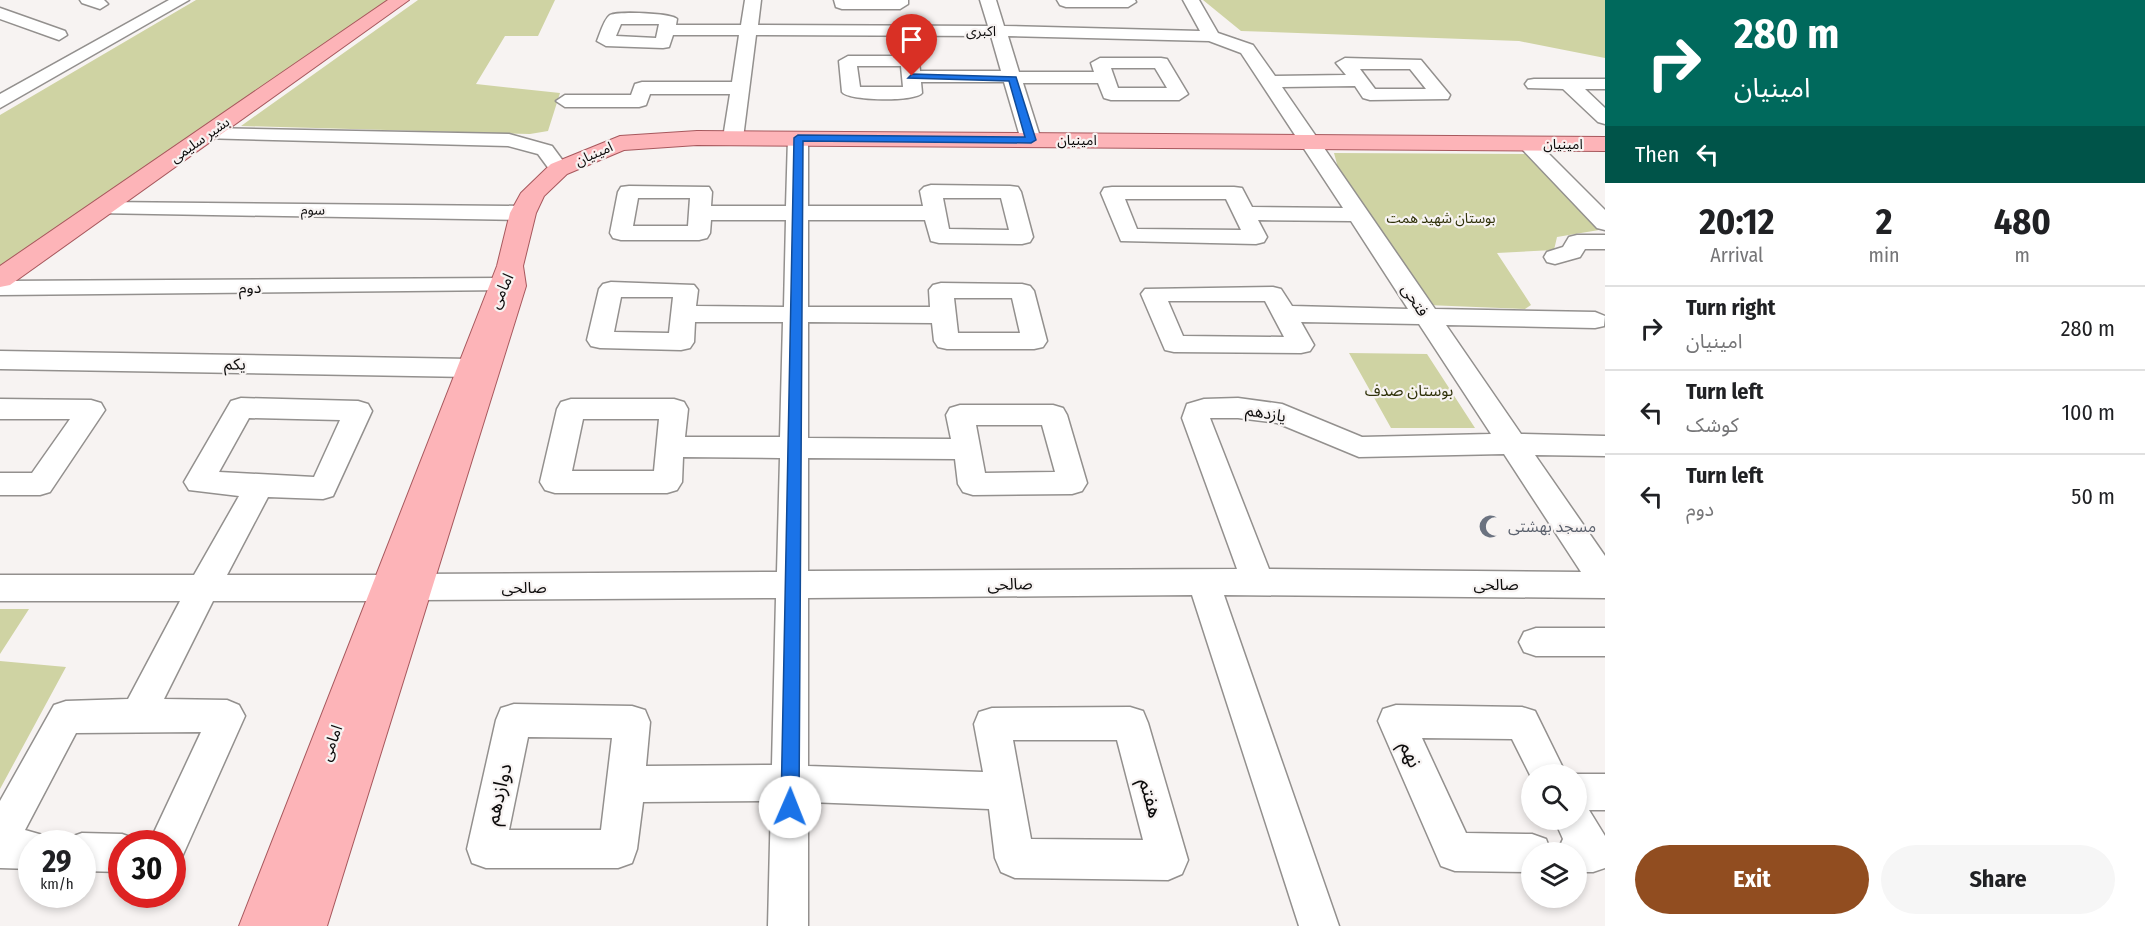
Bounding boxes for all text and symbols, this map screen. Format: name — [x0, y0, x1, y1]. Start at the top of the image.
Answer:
text: 280 m — [1734, 9, 1839, 59]
pin — [886, 14, 937, 76]
icon: arrive — [895, 23, 928, 56]
street label: اکبری — [966, 23, 996, 40]
icon: right — [1635, 24, 1713, 102]
text: امینیان — [1734, 72, 1810, 104]
street label: بشیر سلیمی — [167, 113, 233, 167]
street label: امینیان — [1057, 132, 1097, 149]
street label: امینیان — [1543, 136, 1583, 153]
street label: امینیان — [572, 138, 616, 170]
icon: left — [1691, 138, 1724, 171]
text: Then — [1635, 141, 1679, 168]
text: 20:12 — [1699, 200, 1774, 244]
text: 2 — [1876, 200, 1892, 244]
text: 480 — [1994, 200, 2051, 244]
street label: سوم — [301, 201, 325, 221]
park label: بوستان شهید همت — [1387, 210, 1496, 227]
text: Arrival — [1710, 243, 1763, 267]
text: min — [1869, 243, 1900, 267]
text: m — [2015, 243, 2030, 267]
street label: امامی — [485, 270, 517, 312]
street label: دوم — [239, 278, 261, 300]
street label: فتحی — [1397, 280, 1433, 320]
text: Turn right — [1686, 294, 1775, 321]
icon: right — [1635, 312, 1668, 345]
text: 280 m — [2061, 315, 2115, 342]
text: امینیان — [1686, 329, 1743, 353]
street label: یکم — [224, 354, 246, 377]
text: Turn left — [1686, 378, 1764, 405]
park label: بوستان صدف — [1365, 381, 1453, 400]
icon: left — [1635, 396, 1668, 429]
text: 100 m — [2061, 399, 2115, 426]
street label: یازدهم — [1244, 400, 1288, 429]
text: کوشک — [1686, 413, 1739, 437]
text: Turn left — [1686, 462, 1764, 489]
icon: left — [1635, 480, 1668, 513]
text: 50 m — [2071, 483, 2115, 510]
text: دوم — [1686, 497, 1714, 521]
mosque icon: مسجد بهشتی — [1477, 513, 1503, 539]
place label: مسجد بهشتی — [1508, 517, 1596, 536]
street label: صالحی — [987, 574, 1033, 594]
street label: صالحی — [1473, 575, 1519, 594]
street label: صالحی — [501, 578, 547, 597]
street label: امامی — [316, 722, 346, 764]
street label: نهم — [1392, 737, 1427, 772]
street label: دوازدهم — [479, 761, 520, 828]
map controls — [1521, 764, 1587, 908]
button: search — [1521, 764, 1587, 830]
position arrow — [758, 775, 822, 839]
street label: هفتم — [1131, 776, 1168, 821]
speed limit sign: 30 — [108, 830, 186, 908]
button: layers — [1521, 842, 1587, 908]
text: 29 — [42, 844, 72, 880]
button: Exit — [1635, 845, 1869, 914]
button: Share — [1881, 845, 2115, 914]
text: km/h — [40, 875, 74, 893]

